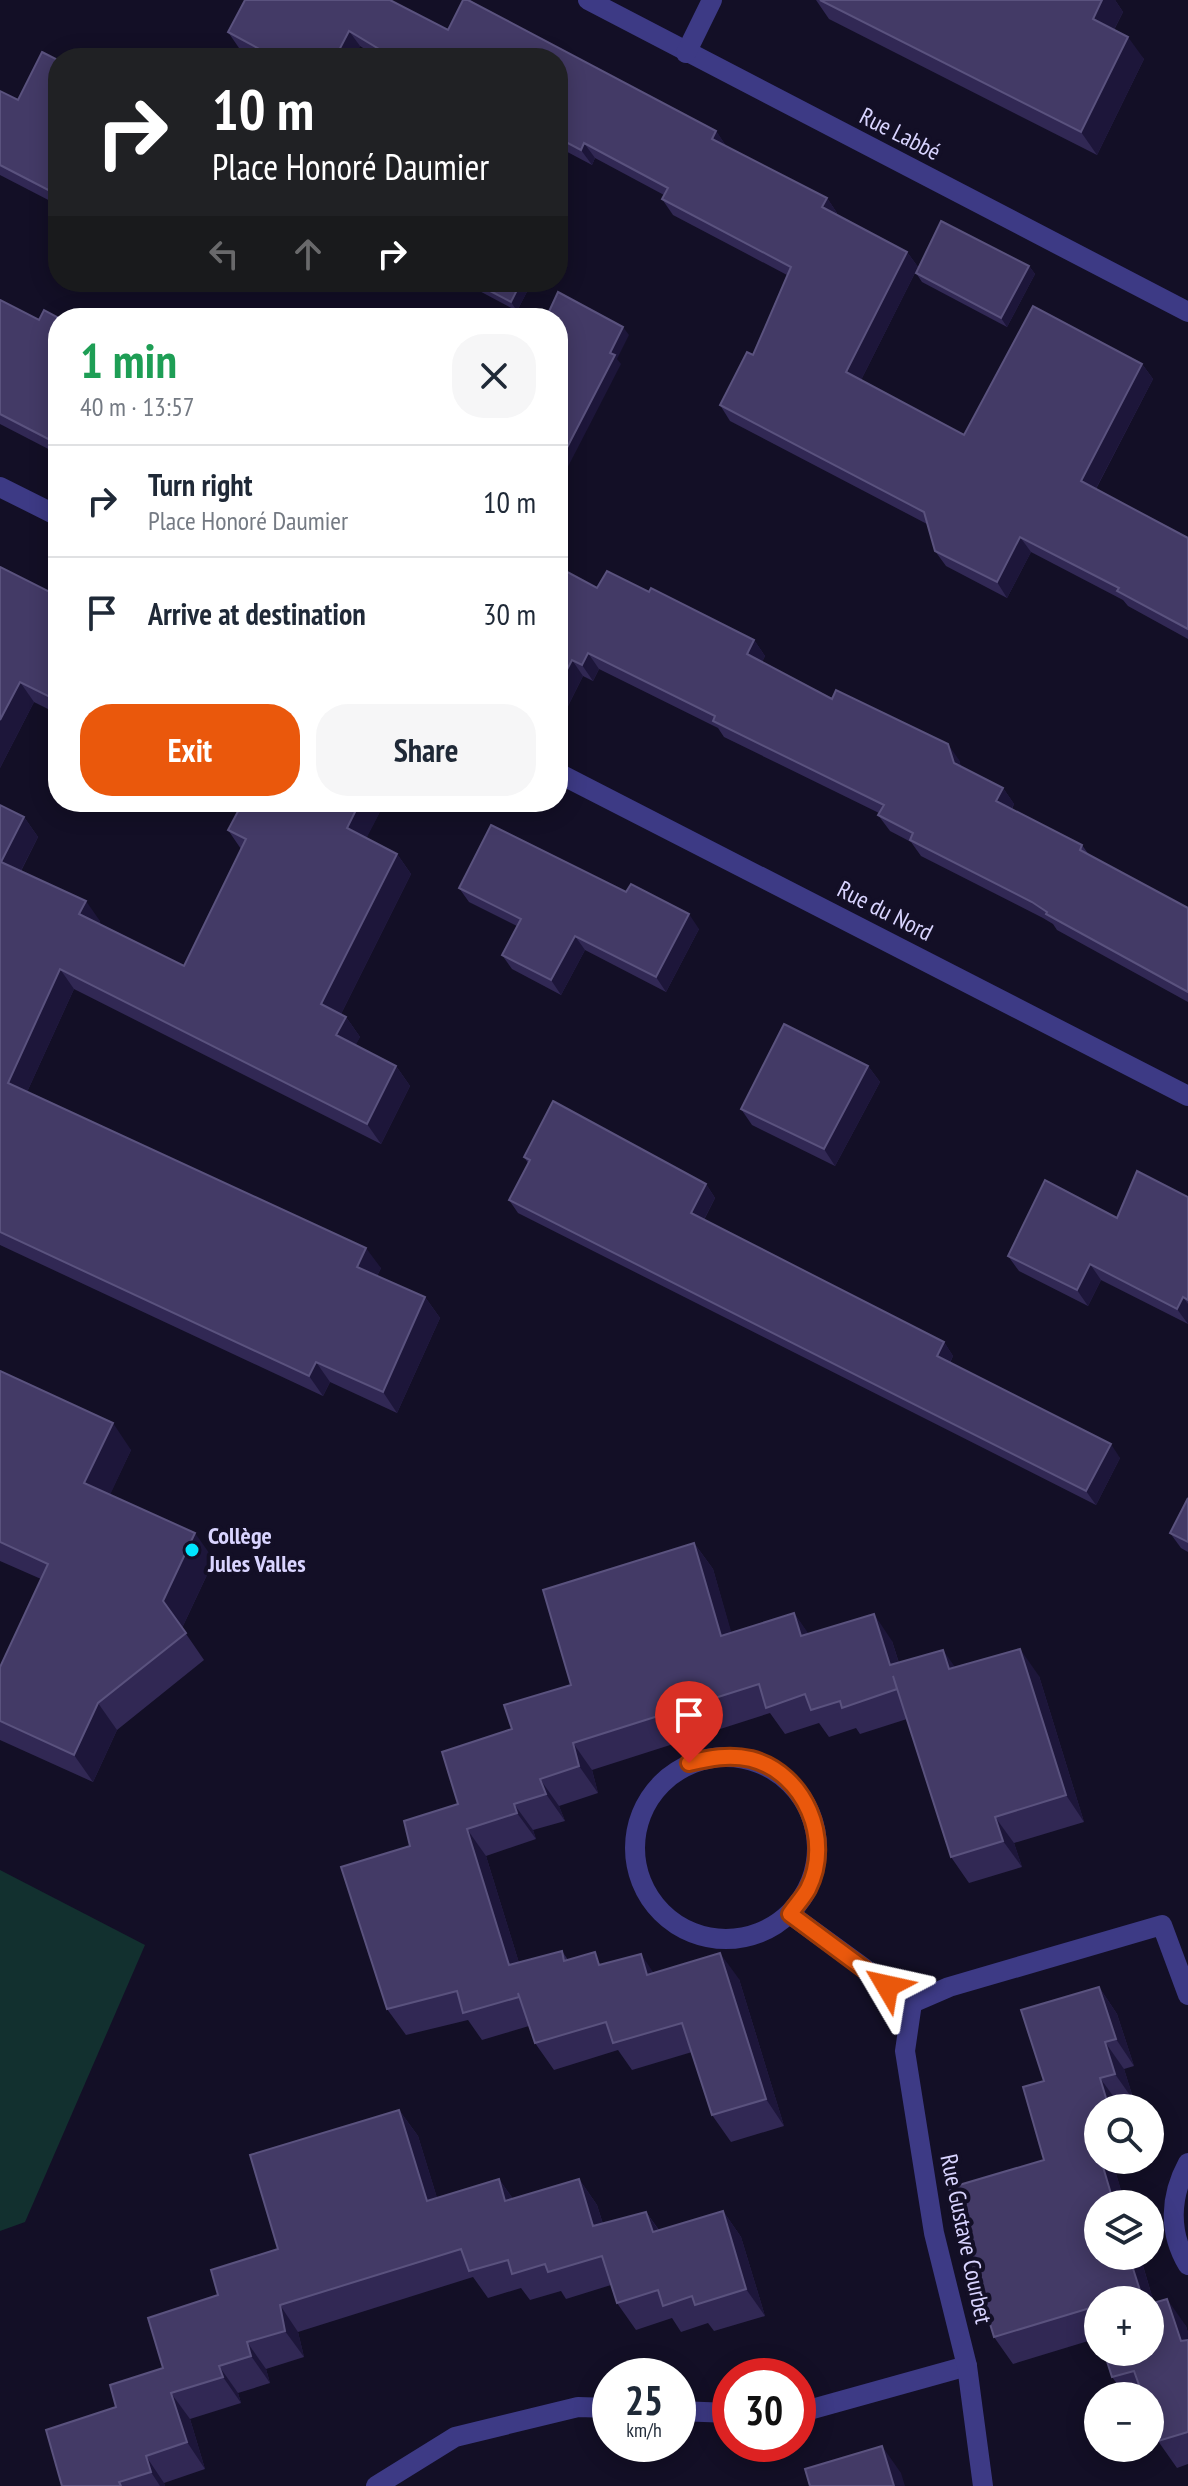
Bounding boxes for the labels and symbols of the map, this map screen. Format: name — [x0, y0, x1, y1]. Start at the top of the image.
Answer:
street label: Rue Labbé — [854, 100, 946, 167]
street label: Rue du Nord — [832, 873, 938, 948]
place label: Collège Jules Valles — [207, 1520, 306, 1579]
marker: Collège Jules Valles — [183, 1541, 201, 1559]
pin — [655, 1681, 723, 1763]
position arrow — [845, 1944, 929, 2028]
street label: Rue Gustave Courbet — [933, 2151, 1000, 2327]
speed limit sign: 30 — [712, 2358, 816, 2462]

